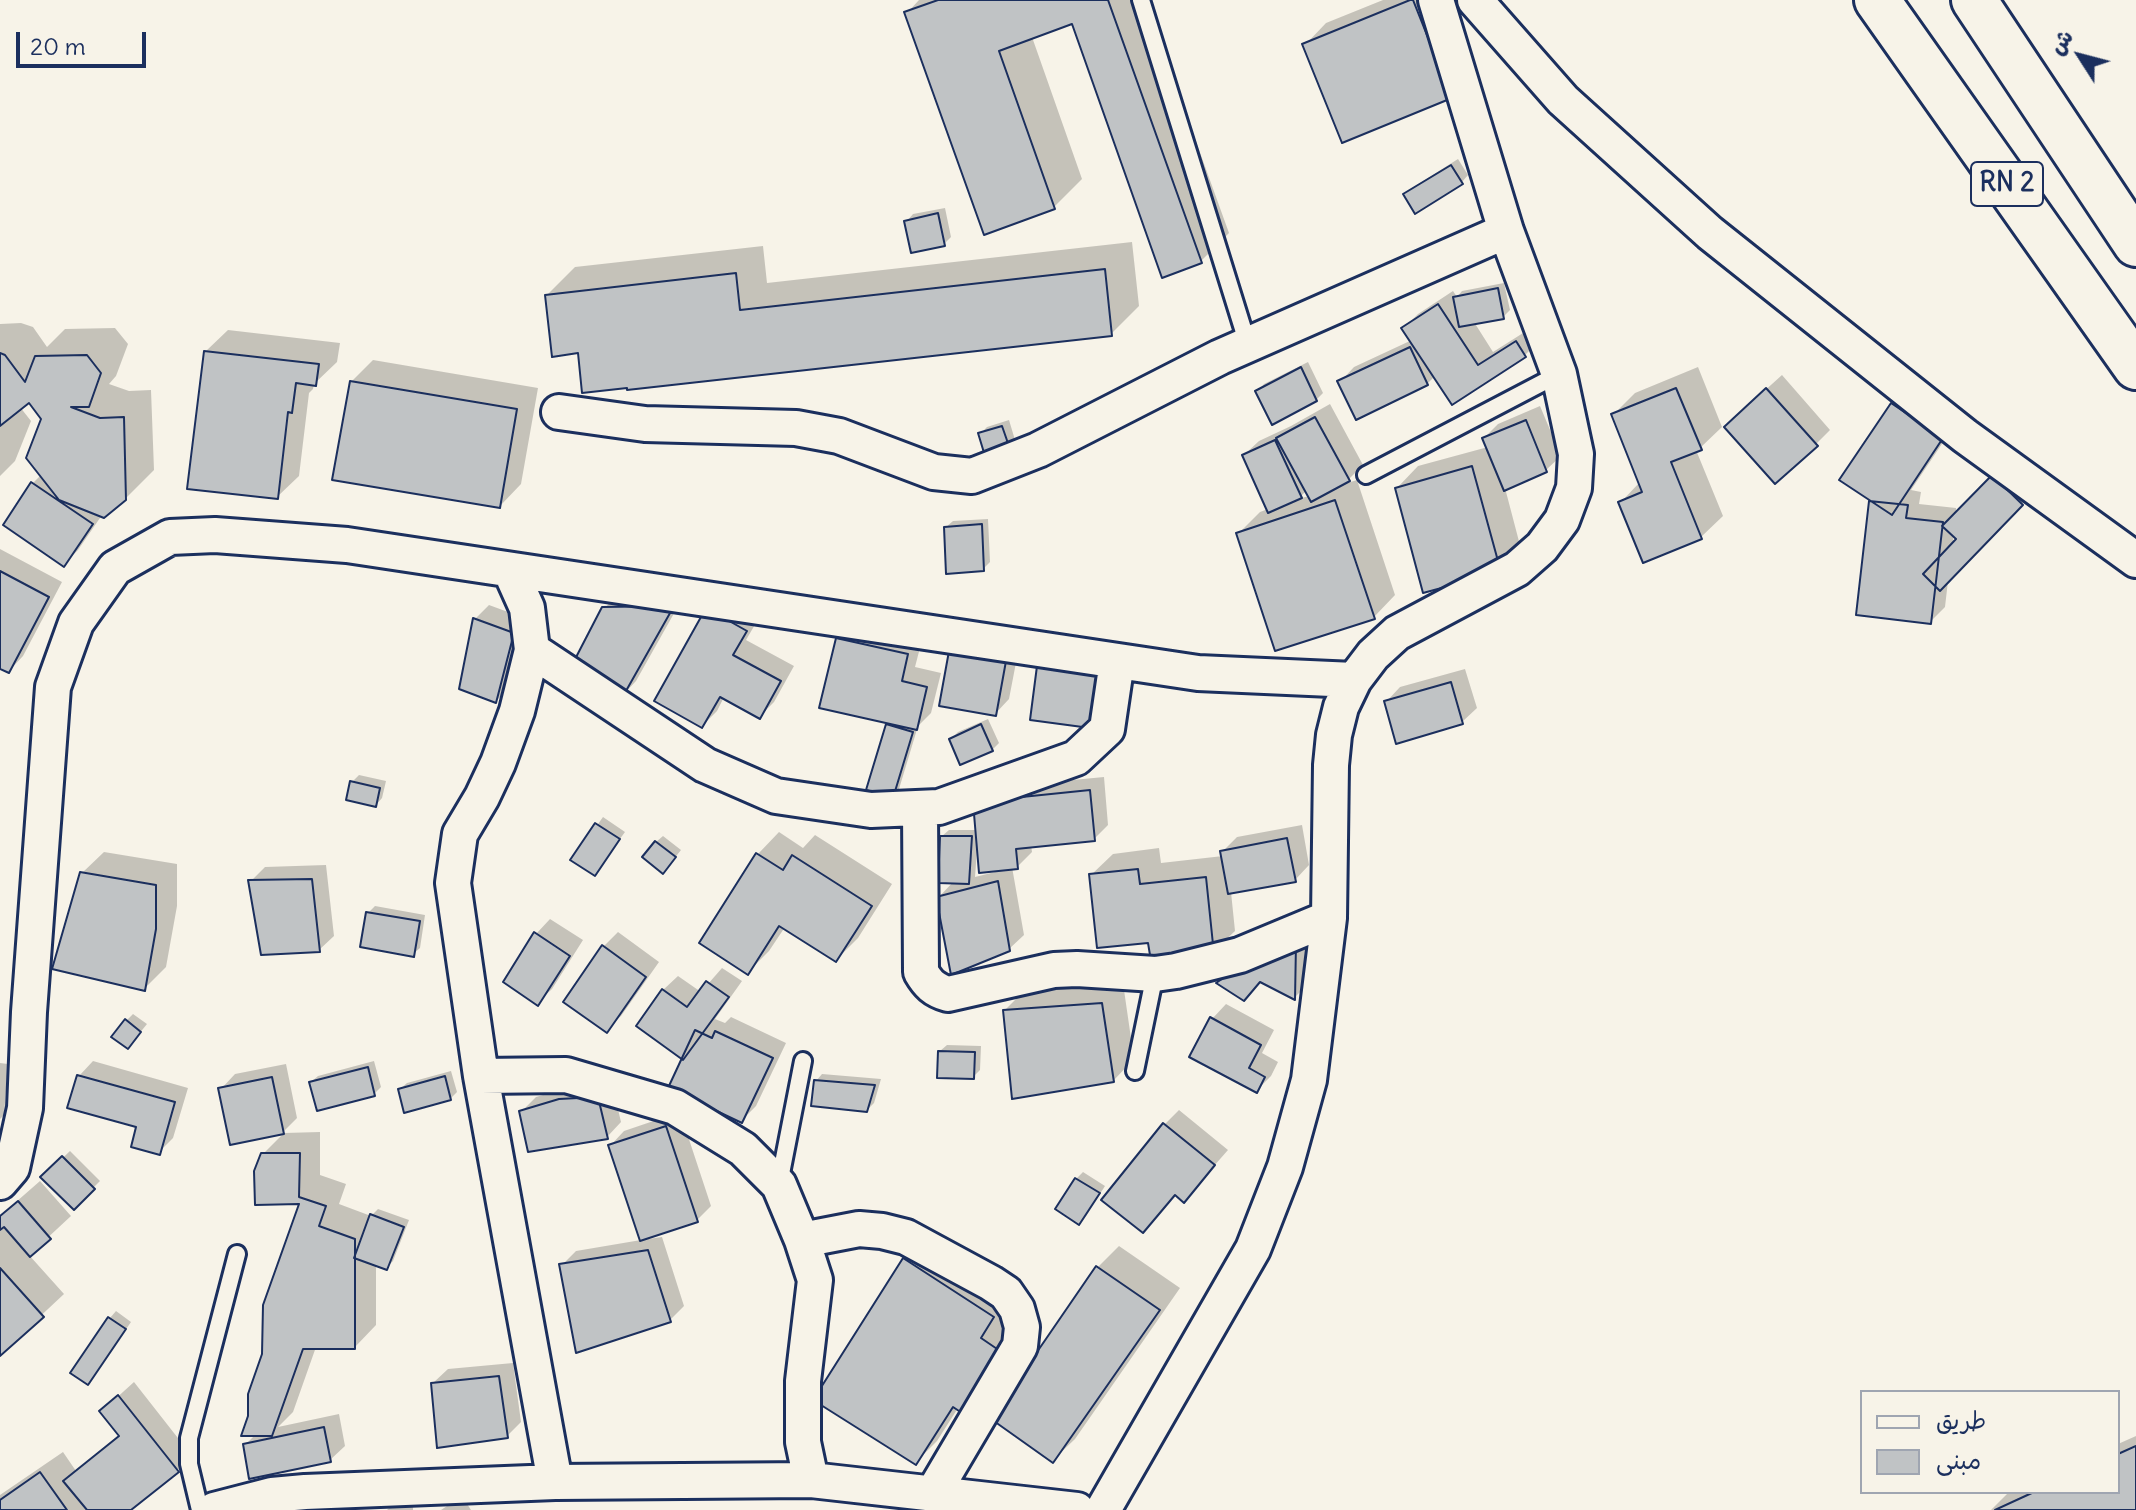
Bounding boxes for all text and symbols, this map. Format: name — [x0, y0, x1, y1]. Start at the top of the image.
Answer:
scale bar — [20, 16, 150, 66]
north arrow — [2040, 16, 2120, 96]
text: ش — [2042, 24, 2079, 60]
text: 20 m — [30, 31, 86, 61]
road number: RN 2 — [1971, 162, 2043, 206]
legend — [1860, 1390, 2120, 1494]
text: طريق — [1936, 1405, 1986, 1435]
text: مبنى — [1936, 1445, 1981, 1475]

